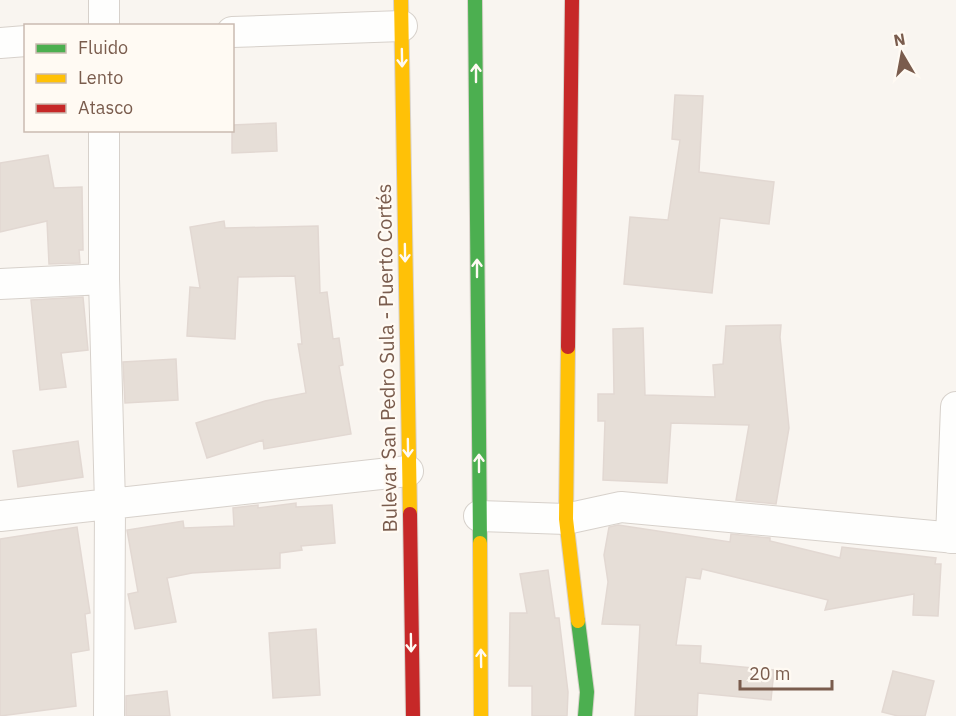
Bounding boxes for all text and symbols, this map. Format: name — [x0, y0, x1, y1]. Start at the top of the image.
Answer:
legend — [24, 24, 234, 132]
north arrow — [872, 24, 932, 84]
text: N — [892, 28, 907, 50]
text: Fluido — [78, 36, 128, 59]
one-way arrow — [396, 48, 408, 68]
one-way arrow — [470, 63, 482, 83]
text: Lento — [78, 66, 123, 89]
text: Atasco — [78, 96, 133, 119]
street label: Bulevar San Pedro Sula - Puerto Cortés — [370, 183, 403, 533]
one-way arrow — [399, 243, 411, 263]
one-way arrow — [471, 258, 483, 278]
one-way arrow — [402, 438, 414, 458]
one-way arrow — [473, 453, 485, 473]
one-way arrow — [406, 633, 417, 653]
one-way arrow — [475, 648, 486, 668]
scale bar — [740, 653, 832, 691]
text: 20 m — [749, 662, 791, 685]

